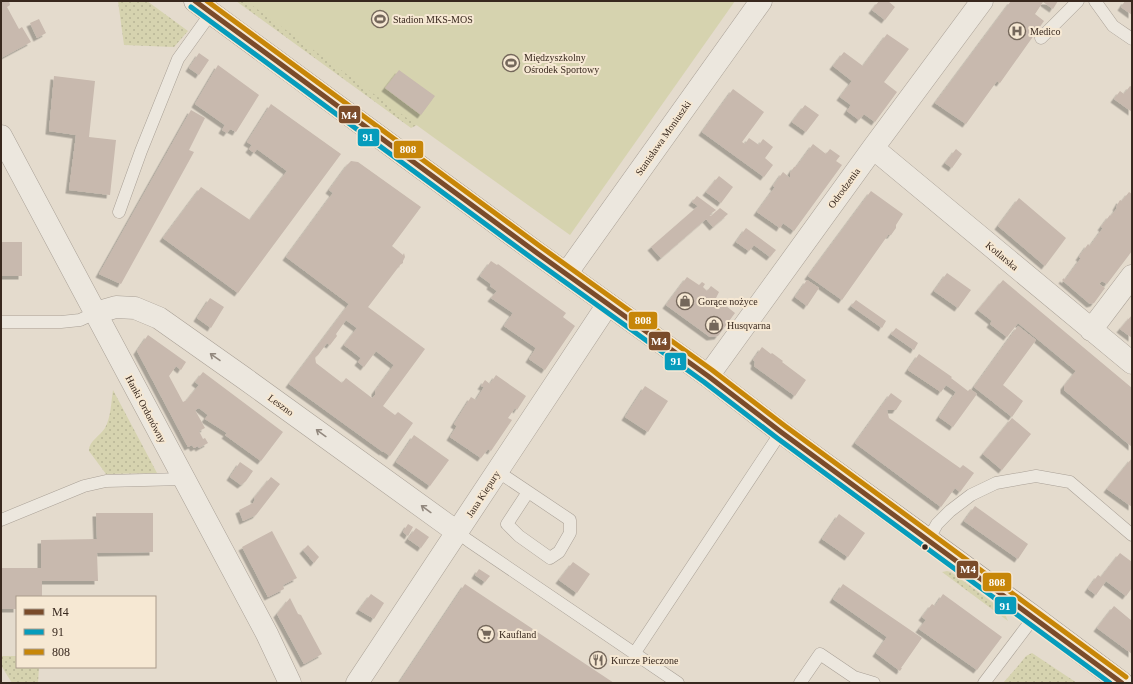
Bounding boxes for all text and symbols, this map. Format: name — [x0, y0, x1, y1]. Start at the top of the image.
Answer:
sports icon: Stadion MKS-MOS — [370, 9, 390, 29]
place label: Stadion MKS-MOS — [393, 14, 473, 25]
hospital icon: Medico — [1007, 21, 1027, 41]
place label: Medico — [1030, 26, 1061, 37]
place label: Międzyszkolny Ośrodek Sportowy — [524, 52, 599, 75]
sports icon: Międzyszkolny Ośrodek Sportowy — [501, 53, 521, 73]
street label: Stanisława Moniuszki — [633, 98, 693, 177]
line badge: M4 — [338, 105, 361, 124]
text: M4 — [341, 109, 357, 121]
line badge: 91 — [357, 128, 380, 147]
text: 91 — [363, 131, 374, 143]
line badge: 808 — [393, 140, 424, 159]
text: 808 — [400, 143, 417, 155]
street label: Odrodzenia — [826, 165, 862, 210]
street label: Kotlarska — [984, 239, 1021, 273]
shop icon: Gorące nożyce — [675, 291, 695, 311]
place label: Gorące nożyce — [698, 296, 758, 307]
line badge: 808 — [628, 311, 658, 330]
text: 808 — [635, 314, 652, 326]
shop icon: Husqvarna — [704, 315, 724, 335]
place label: Husqvarna — [727, 320, 771, 331]
line badge: M4 — [648, 331, 671, 351]
text: M4 — [651, 335, 667, 347]
line badge: 91 — [664, 352, 687, 371]
one-way arrow — [210, 353, 221, 361]
text: 91 — [671, 355, 682, 367]
street label: Hanki Ordonówny — [124, 373, 168, 445]
street label: Leszno — [266, 392, 296, 418]
one-way arrow — [315, 429, 326, 437]
street label: Jana Kiepury — [464, 469, 502, 519]
one-way arrow — [421, 504, 432, 513]
unlabelled marker — [920, 542, 930, 552]
line badge: M4 — [956, 560, 979, 579]
text: M4 — [960, 563, 976, 575]
line badge: 808 — [982, 572, 1012, 592]
text: 808 — [989, 576, 1006, 588]
legend — [16, 596, 156, 668]
line badge: 91 — [994, 596, 1017, 615]
text: 91 — [1000, 600, 1011, 612]
text: M4 — [52, 605, 69, 619]
supermarket icon: Kaufland — [476, 624, 496, 644]
text: 91 — [52, 625, 64, 639]
place label: Kaufland — [499, 629, 536, 640]
text: 808 — [52, 645, 70, 659]
restaurant icon: Kurcze Pieczone — [588, 650, 608, 670]
place label: Kurcze Pieczone — [611, 655, 679, 666]

